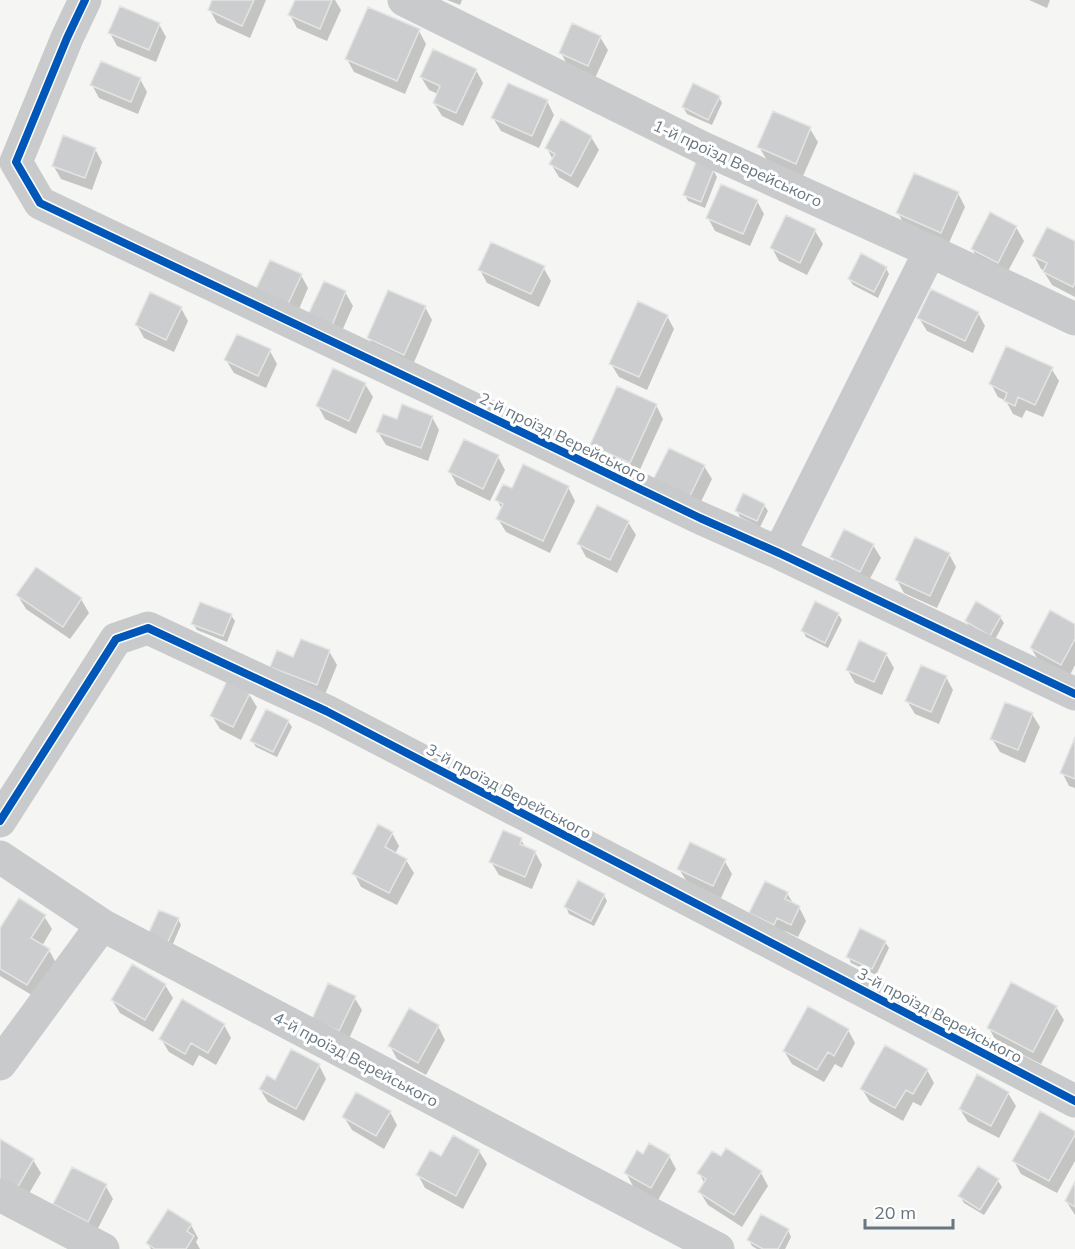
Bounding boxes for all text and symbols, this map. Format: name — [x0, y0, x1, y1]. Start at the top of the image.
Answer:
street label: 1-й проїзд Верейського — [650, 115, 826, 211]
street label: 2-й проїзд Верейського — [476, 388, 650, 486]
street label: 3-й проїзд Верейського — [423, 739, 595, 843]
street label: 3-й проїзд Верейського — [854, 963, 1026, 1067]
street label: 4-й проїзд Верейського — [270, 1007, 442, 1111]
scale bar — [865, 1192, 954, 1230]
text: 20 m — [874, 1201, 916, 1224]

